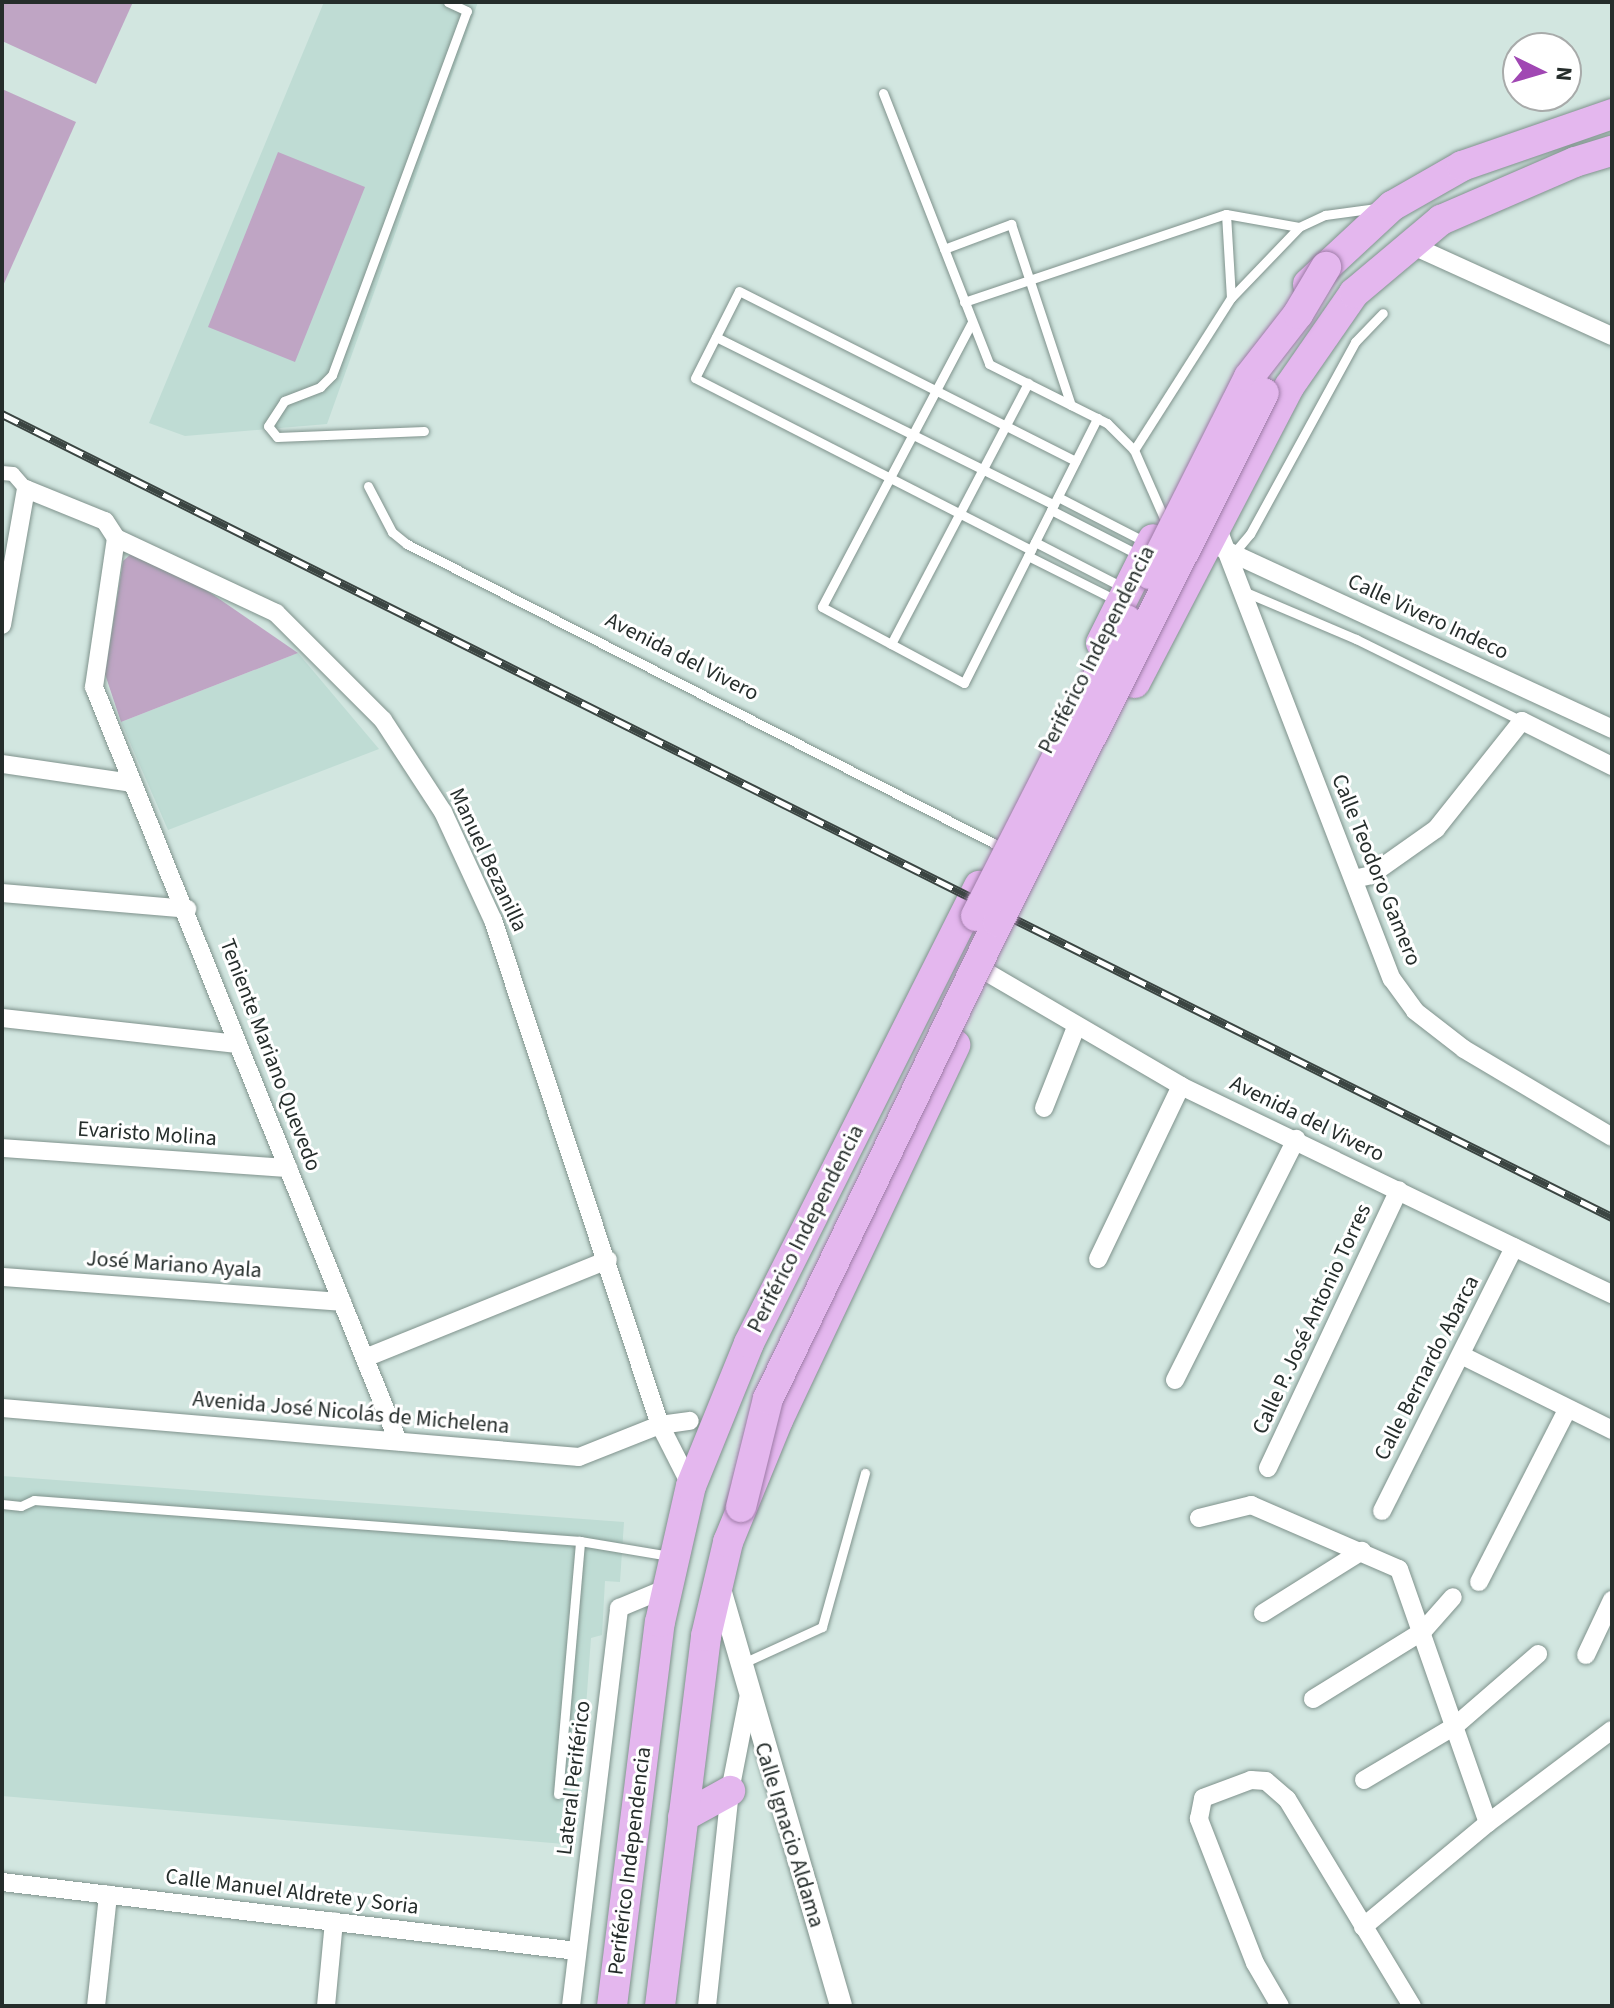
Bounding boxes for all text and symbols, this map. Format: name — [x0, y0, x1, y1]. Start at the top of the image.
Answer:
north arrow — [1502, 32, 1582, 112]
text: N — [1547, 65, 1580, 83]
street label: Periférico Independencia — [1033, 542, 1161, 758]
street label: Calle Vivero Indeco — [1343, 568, 1513, 666]
street label: Avenida del Vivero — [601, 607, 763, 707]
street label: Calle Teodoro Gamero — [1325, 770, 1427, 970]
street label: Manuel Bezanilla — [443, 784, 533, 936]
street label: Teniente Mariano Quevedo — [214, 935, 326, 1175]
street label: Avenida del Vivero — [1226, 1070, 1388, 1168]
street label: Evaristo Molina — [76, 1116, 218, 1152]
street label: Periférico Independencia — [742, 1121, 870, 1337]
street label: Calle P. José Antonio Torres — [1247, 1200, 1377, 1438]
street label: José Mariano Ayala — [85, 1246, 263, 1284]
street label: Calle Bernardo Abarca — [1369, 1271, 1485, 1465]
street label: Avenida José Nicolás de Michelena — [191, 1386, 511, 1440]
street label: Lateral Periférico — [551, 1699, 597, 1857]
street label: Calle Ignacio Aldama — [748, 1739, 830, 1931]
street label: Periférico Independencia — [603, 1745, 657, 1977]
street label: Calle Manuel Aldrete y Soria — [164, 1863, 420, 1921]

